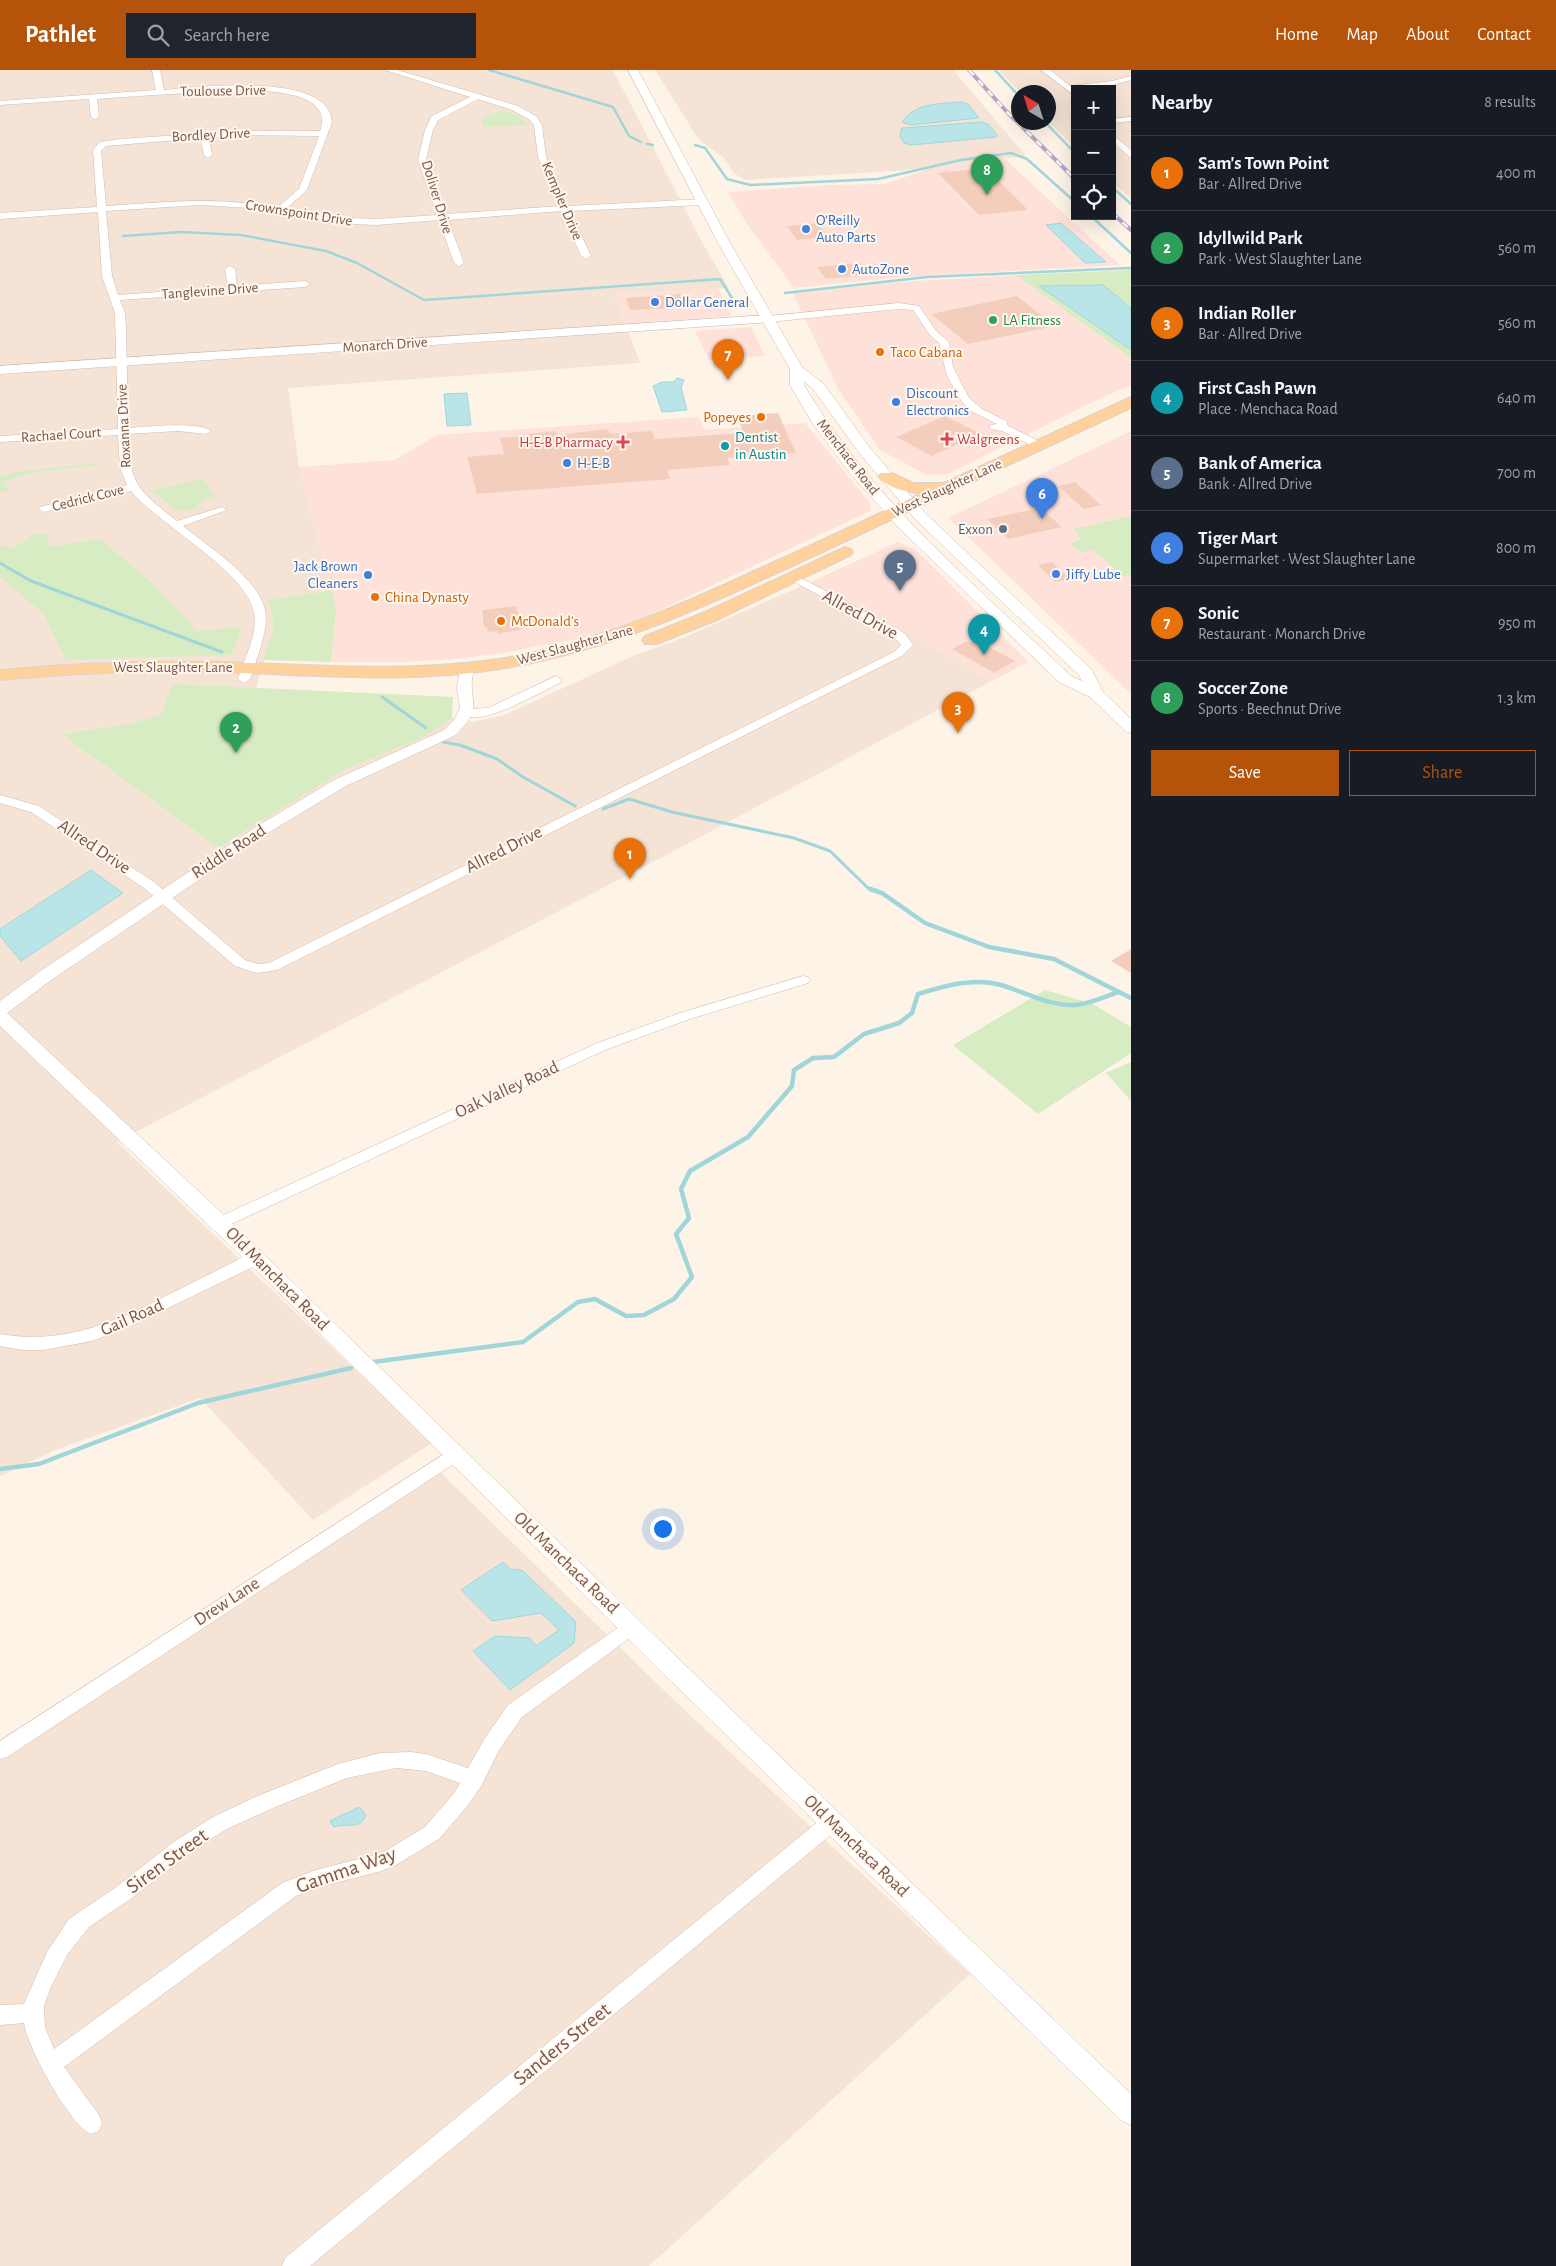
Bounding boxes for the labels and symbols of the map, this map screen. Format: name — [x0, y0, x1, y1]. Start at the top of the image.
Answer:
street label: Toulouse Drive — [180, 83, 266, 99]
north arrow — [1011, 85, 1056, 130]
street label: Bordley Drive — [171, 125, 251, 145]
pin: 8 — [971, 154, 1003, 195]
street label: Doliver Drive — [419, 158, 455, 236]
street label: Kempler Drive — [539, 160, 585, 242]
street label: Crownspoint Drive — [245, 197, 353, 229]
place label: O'Reilly Auto Parts — [816, 213, 876, 245]
marker: O'Reilly Auto Parts — [800, 223, 812, 235]
place label: AutoZone — [852, 262, 909, 277]
marker: AutoZone — [836, 263, 848, 275]
street label: Tanglevine Drive — [161, 280, 259, 302]
place label: Dollar General — [665, 295, 749, 310]
marker: Dollar General — [649, 296, 661, 308]
place label: LA Fitness — [1003, 313, 1061, 328]
marker: LA Fitness — [987, 314, 999, 326]
street label: Monarch Drive — [342, 335, 428, 355]
pin: 7 — [712, 339, 744, 380]
place label: Taco Cabana — [890, 345, 963, 360]
marker: Taco Cabana — [874, 346, 886, 358]
street label: Roxanna Drive — [114, 384, 134, 468]
place label: Discount Electronics — [906, 386, 969, 418]
marker: Discount Electronics — [890, 396, 902, 408]
place label: Popeyes — [703, 410, 751, 425]
marker: Popeyes — [755, 411, 767, 423]
street label: Menchaca Road — [814, 416, 882, 498]
street label: Rachael Court — [20, 425, 102, 445]
place label: Dentist in Austin — [735, 430, 787, 462]
place label: Walgreens — [957, 432, 1019, 447]
marker: Walgreens — [941, 433, 953, 445]
place label: H-E-B Pharmacy — [519, 435, 614, 450]
marker: H-E-B Pharmacy — [617, 436, 629, 448]
marker: Dentist in Austin — [719, 440, 731, 452]
place label: H-E-B — [577, 456, 610, 471]
street label: West Slaughter Lane — [890, 456, 1004, 520]
marker: H-E-B — [561, 457, 573, 469]
pin: 6 — [1026, 478, 1058, 519]
street label: Cedrick Cove — [51, 482, 126, 514]
place label: Exxon — [958, 522, 993, 537]
marker: Exxon — [997, 523, 1009, 535]
pin: 5 — [884, 550, 916, 591]
place label: Jack Brown Cleaners — [294, 559, 358, 591]
place label: Jiffy Lube — [1066, 567, 1121, 582]
marker: Jiffy Lube — [1050, 568, 1062, 580]
marker: Jack Brown Cleaners — [362, 569, 374, 581]
street label: Allred Drive — [819, 587, 901, 643]
place label: China Dynasty — [385, 590, 469, 605]
marker: China Dynasty — [369, 591, 381, 603]
place label: McDonald's — [511, 614, 579, 629]
pin: 4 — [968, 614, 1000, 655]
marker: McDonald's — [495, 615, 507, 627]
street label: West Slaughter Lane — [515, 622, 635, 668]
street label: West Slaughter Lane — [113, 660, 233, 675]
pin: 3 — [942, 692, 974, 733]
pin: 2 — [220, 712, 252, 753]
street label: Allred Drive — [55, 816, 133, 878]
street label: Riddle Road — [189, 821, 269, 883]
street label: Allred Drive — [463, 823, 545, 877]
pin: 1 — [614, 838, 646, 879]
street label: Oak Valley Road — [452, 1058, 562, 1122]
street label: Old Manchaca Road — [222, 1224, 332, 1334]
street label: Gail Road — [98, 1296, 166, 1340]
street label: Old Manchaca Road — [510, 1509, 622, 1617]
your location — [650, 1516, 676, 1542]
street label: Drew Lane — [191, 1574, 263, 1630]
street label: Old Manchaca Road — [800, 1792, 912, 1900]
street label: Siren Street — [122, 1824, 212, 1897]
street label: Gamma Way — [293, 1843, 399, 1897]
street label: Sanders Street — [510, 1999, 615, 2089]

